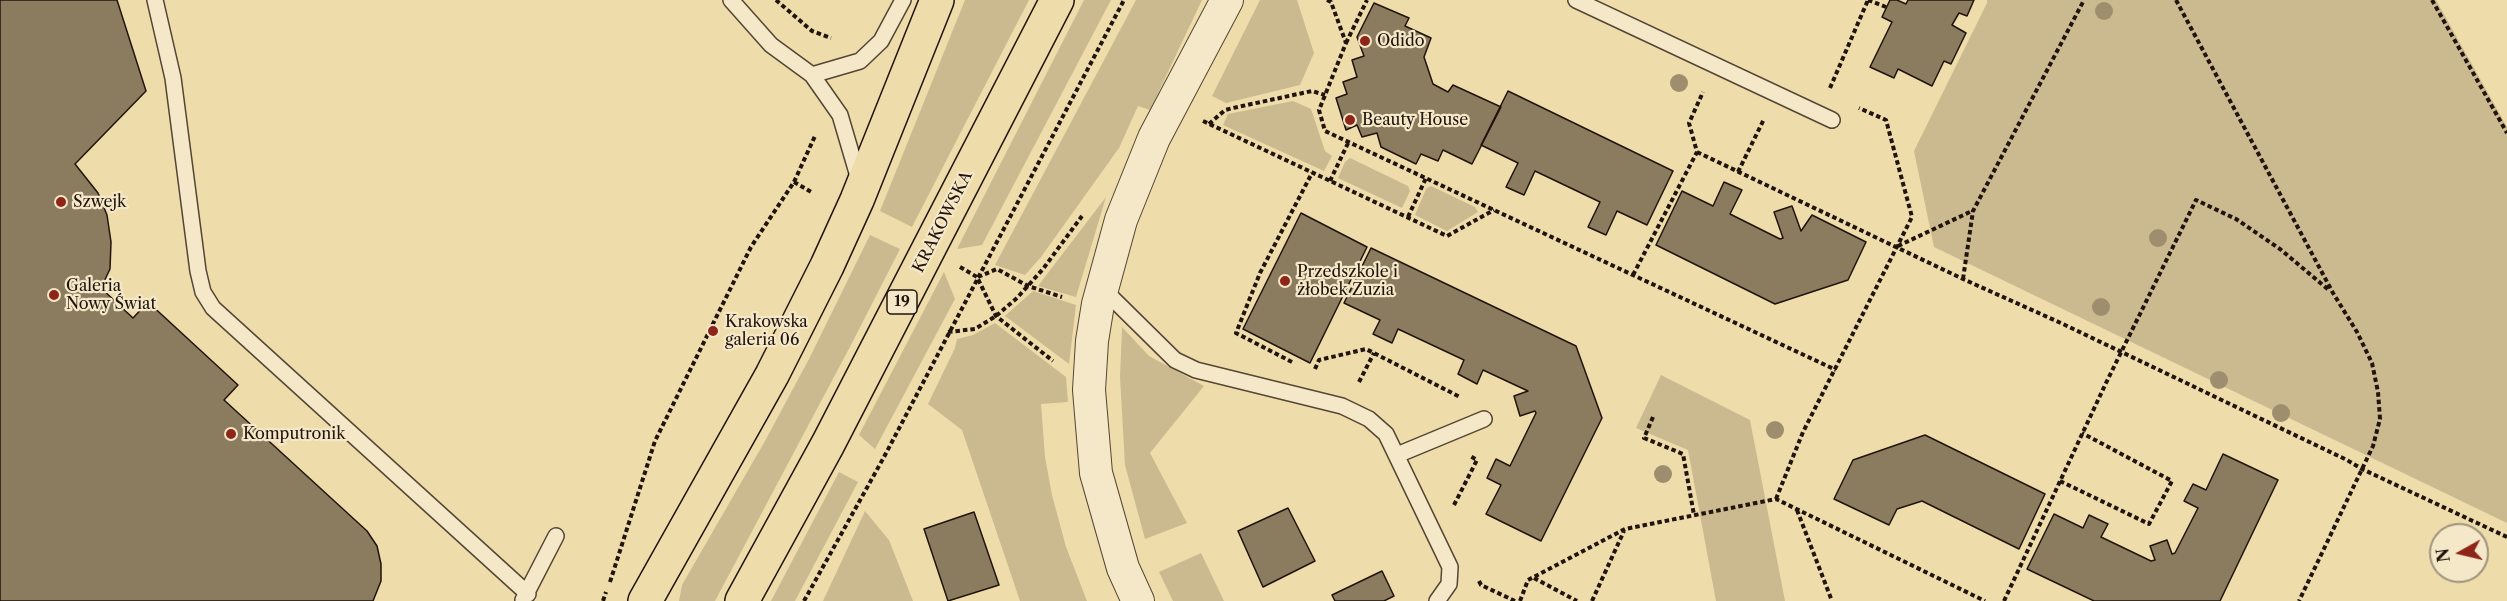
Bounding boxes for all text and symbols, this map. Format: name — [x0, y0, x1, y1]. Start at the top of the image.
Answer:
place label: Odido — [1377, 31, 1424, 51]
marker: Odido — [1358, 34, 1372, 48]
place label: Beauty House — [1362, 110, 1468, 130]
marker: Beauty House — [1343, 113, 1357, 127]
street label: KRAKOWSKA — [909, 168, 977, 276]
place label: Szwejk — [73, 192, 126, 212]
marker: Szwejk — [54, 195, 68, 209]
place label: Przedszkole i żłobek Zuzia — [1297, 262, 1398, 300]
marker: Przedszkole i żłobek Zuzia — [1278, 274, 1292, 288]
place label: Galeria Nowy Świat — [66, 276, 156, 314]
marker: Galeria Nowy Świat — [47, 288, 61, 302]
road number: 19 — [887, 290, 917, 314]
place label: Krakowska galeria 06 — [725, 312, 808, 350]
marker: Krakowska galeria 06 — [706, 324, 720, 338]
place label: Komputronik — [243, 424, 345, 444]
marker: Komputronik — [224, 427, 238, 441]
north arrow — [2429, 523, 2489, 583]
text: N — [2432, 547, 2454, 564]

